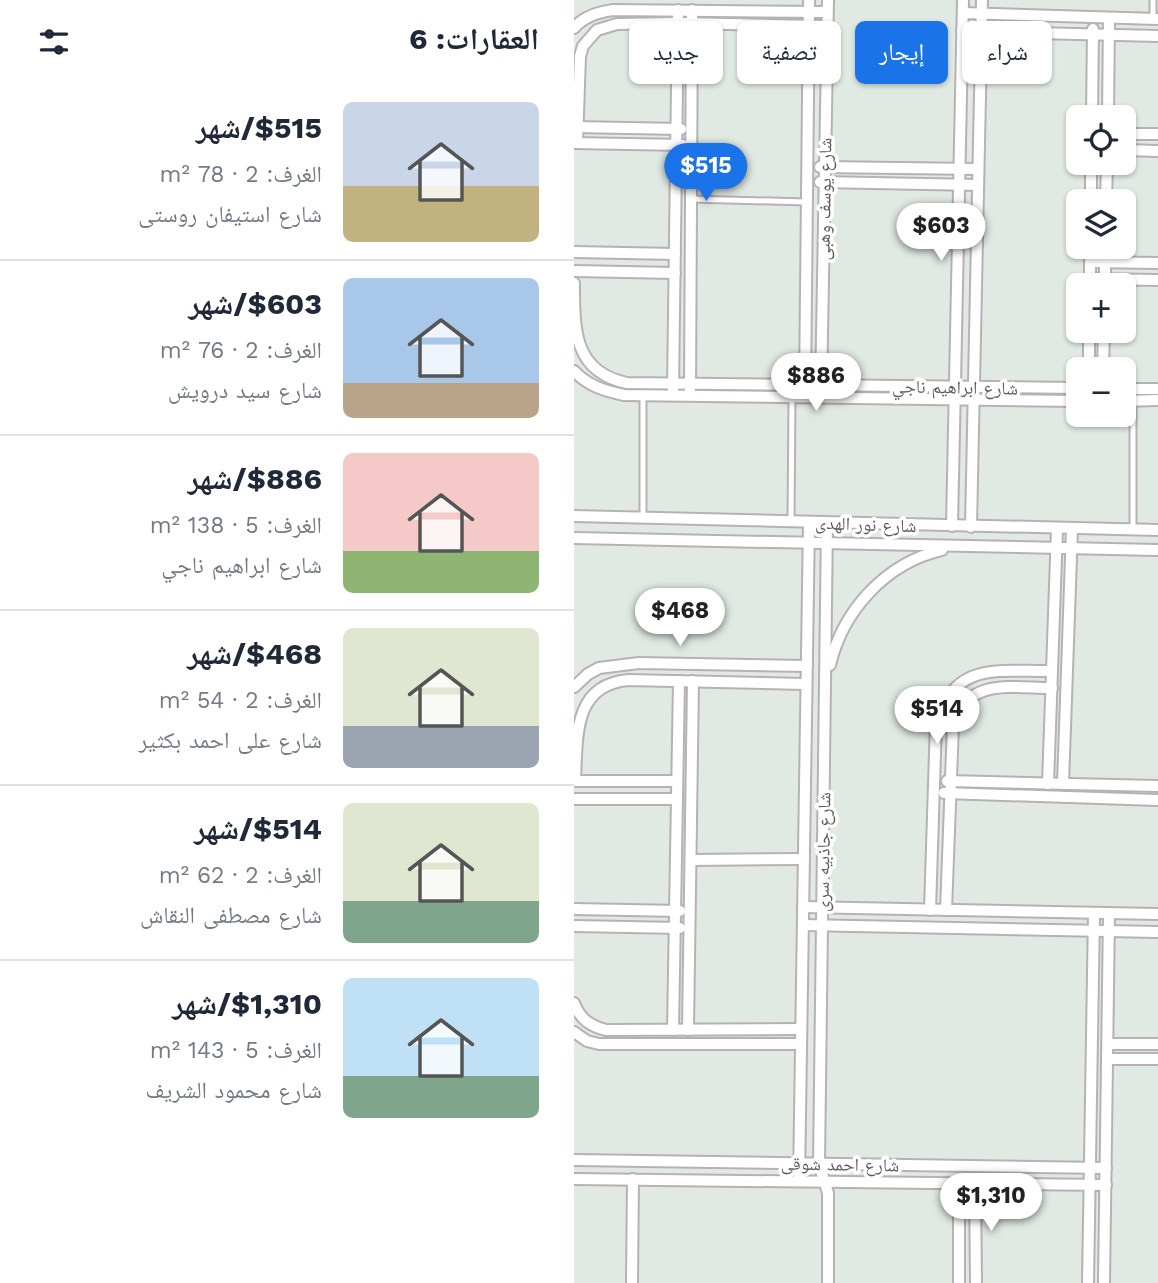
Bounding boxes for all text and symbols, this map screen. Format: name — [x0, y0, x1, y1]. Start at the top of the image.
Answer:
text: العقارات: 6 — [409, 21, 539, 56]
chip: جديد — [629, 21, 723, 84]
chip: تصفية — [737, 21, 841, 84]
chip: إيجار — [855, 21, 948, 84]
chip: شراء — [962, 21, 1052, 84]
icon: filters — [35, 23, 73, 61]
map controls — [1066, 105, 1136, 427]
button: locate — [1066, 105, 1136, 175]
text: $515/شهر — [196, 110, 322, 145]
icon: home — [399, 130, 483, 214]
street label: شارع يوسف وهبى — [812, 137, 837, 261]
pin: $515 — [665, 144, 747, 203]
text: $515 — [680, 152, 732, 179]
text: الغرف: 2 · 78 m² — [160, 161, 322, 188]
button: layers — [1066, 189, 1136, 259]
text: شارع استيفان روستى — [138, 201, 322, 228]
pin: $603 — [900, 204, 982, 263]
text: $603 — [912, 212, 970, 239]
button: + — [1066, 273, 1136, 343]
text: $603/شهر — [189, 286, 322, 321]
icon: home — [399, 306, 483, 390]
text: الغرف: 2 · 76 m² — [160, 337, 322, 364]
pin: $886 — [775, 354, 857, 413]
button: − — [1066, 357, 1136, 427]
text: $886 — [787, 362, 845, 389]
street label: شارع ابراهيم ناجي — [892, 375, 1018, 403]
text: شارع سيد درويش — [168, 377, 322, 404]
text: $886/شهر — [188, 461, 322, 496]
icon: home — [399, 481, 483, 565]
text: الغرف: 5 · 138 m² — [150, 512, 322, 539]
street label: شارع نور الهدى — [815, 512, 917, 537]
text: شارع ابراهيم ناجي — [161, 552, 322, 579]
pin: $468 — [639, 588, 721, 648]
text: $468 — [651, 597, 709, 624]
text: $468/شهر — [187, 636, 322, 671]
icon: home — [399, 656, 483, 740]
pin: $514 — [896, 686, 978, 746]
text: الغرف: 2 · 54 m² — [159, 687, 322, 714]
text: $514 — [911, 695, 963, 722]
text: شارع على احمد بكثير — [138, 727, 322, 754]
street label: شارع جاذبيه سرى — [811, 792, 836, 912]
text: $514/شهر — [194, 811, 322, 846]
icon: home — [399, 831, 483, 915]
text: الغرف: 2 · 62 m² — [159, 862, 322, 889]
text: شارع مصطفى النقاش — [140, 902, 322, 929]
text: $1,310/شهر — [172, 986, 322, 1021]
icon: home — [399, 1006, 483, 1090]
text: الغرف: 5 · 143 m² — [150, 1037, 322, 1064]
text: شارع محمود الشريف — [145, 1077, 322, 1104]
street label: شارع احمد شوقى — [781, 1152, 899, 1177]
pin: $1,310 — [934, 1174, 1048, 1233]
text: $1,310 — [956, 1182, 1026, 1209]

